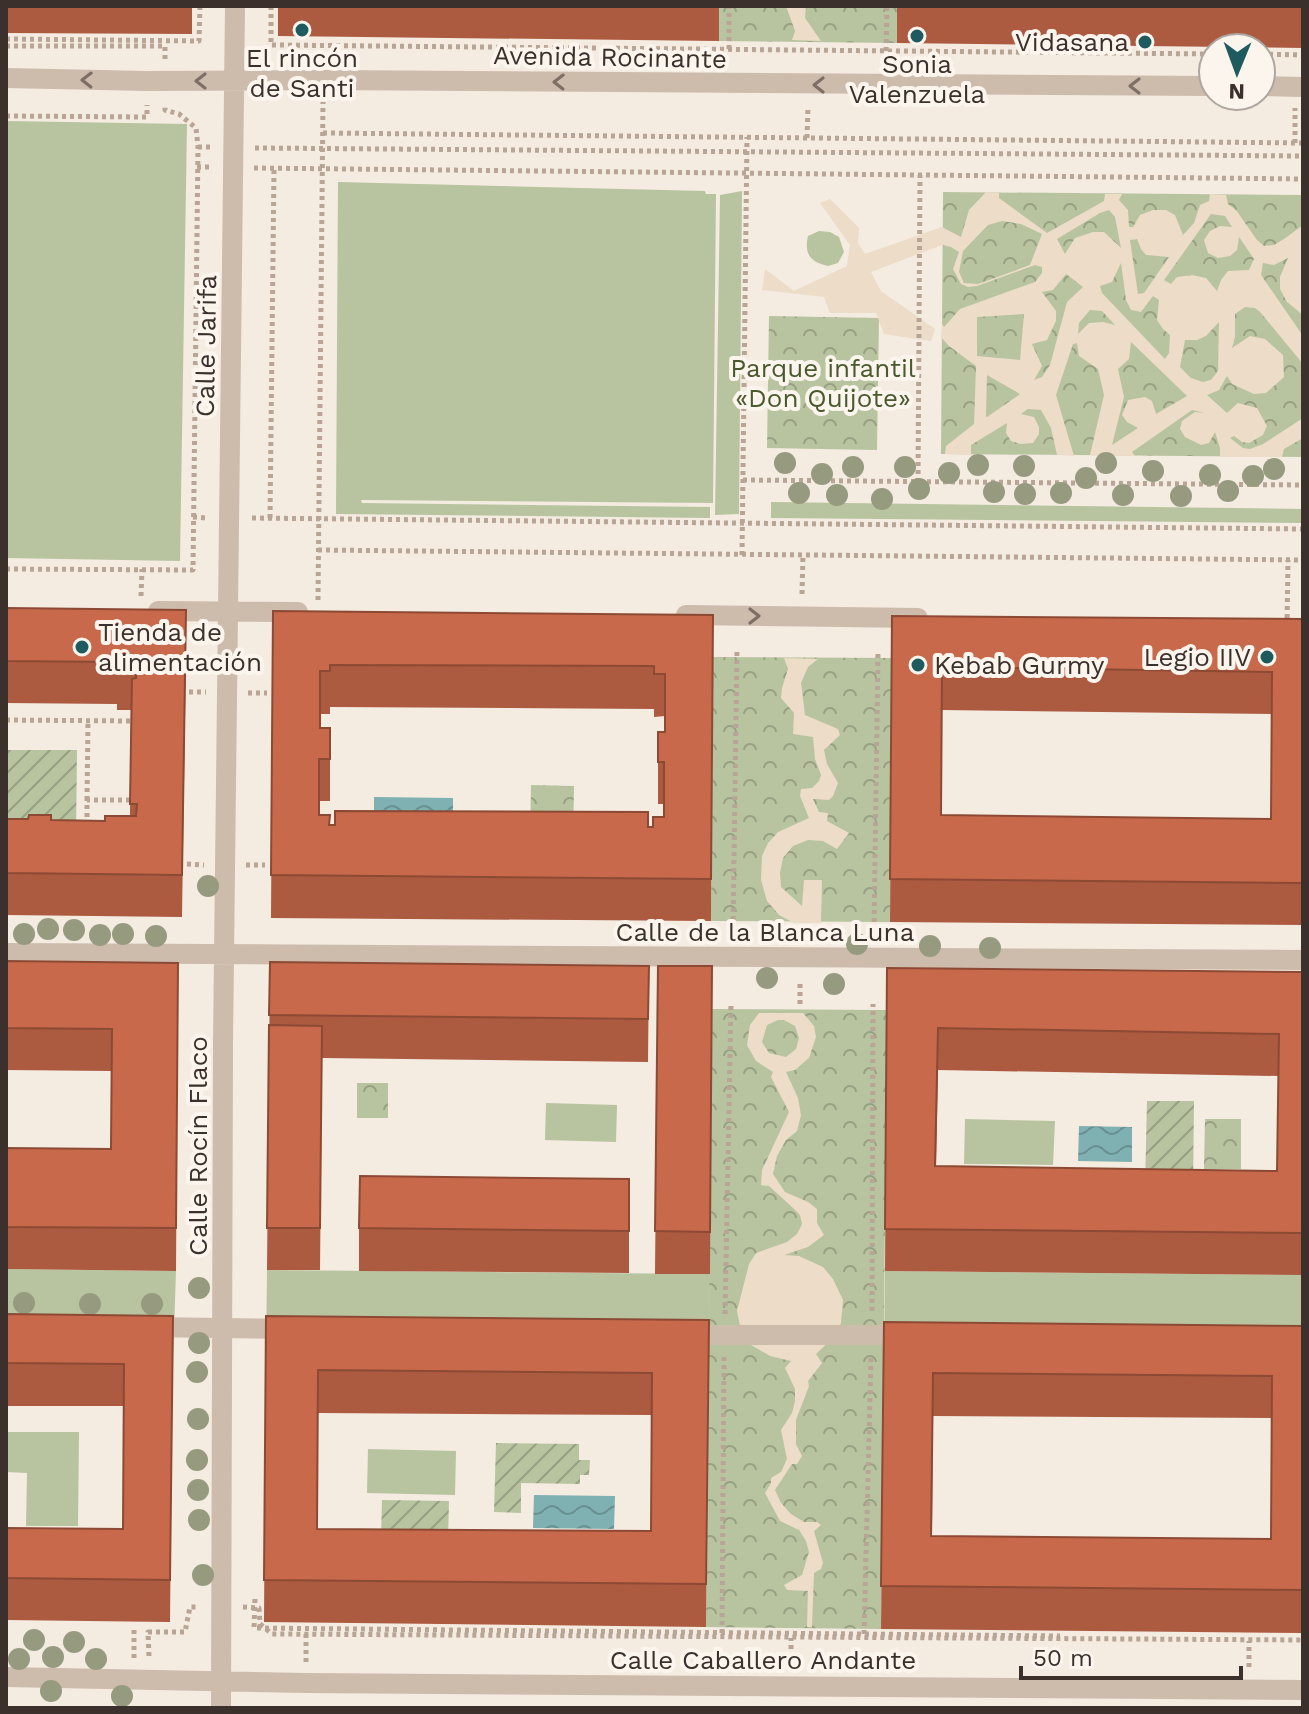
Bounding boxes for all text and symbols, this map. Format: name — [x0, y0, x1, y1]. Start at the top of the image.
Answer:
marker: El rincón de Santi — [293, 21, 311, 39]
marker: Sonia Valenzuela — [908, 27, 926, 45]
place label: Vidasana — [1015, 27, 1129, 57]
north arrow — [1197, 32, 1277, 112]
marker: Vidasana — [1136, 33, 1154, 51]
street label: Avenida Rocinante — [493, 40, 727, 74]
place label: El rincón de Santi — [246, 43, 358, 103]
place label: Sonia Valenzuela — [849, 49, 986, 109]
one-way arrow — [80, 71, 93, 88]
one-way arrow — [194, 72, 207, 89]
one-way arrow — [552, 73, 565, 91]
one-way arrow — [812, 76, 825, 94]
one-way arrow — [1128, 77, 1141, 95]
text: N — [1228, 79, 1245, 104]
street label: Calle Jarifa — [190, 274, 222, 417]
park label: Parque infantil «Don Quijote» — [730, 353, 916, 413]
one-way arrow — [748, 607, 761, 625]
place label: Tienda de alimentación — [98, 617, 262, 677]
marker: Tienda de alimentación — [73, 638, 91, 656]
place label: Legio IIV — [1143, 642, 1251, 672]
marker: Legio IIV — [1258, 648, 1276, 666]
place label: Kebab Gurmy — [934, 650, 1105, 680]
marker: Kebab Gurmy — [909, 656, 927, 674]
street label: Calle de la Blanca Luna — [616, 917, 915, 947]
street label: Calle Rocín Flaco — [183, 1036, 213, 1256]
scale bar — [1021, 1630, 1241, 1680]
text: 50 m — [1033, 1644, 1093, 1672]
street label: Calle Caballero Andante — [610, 1645, 916, 1675]

